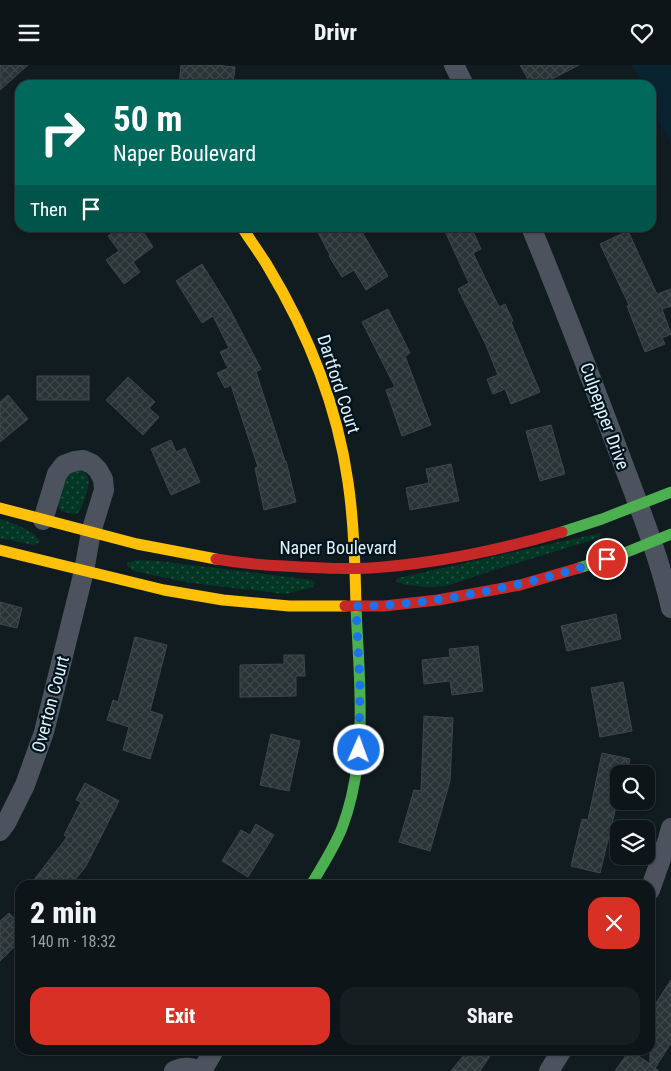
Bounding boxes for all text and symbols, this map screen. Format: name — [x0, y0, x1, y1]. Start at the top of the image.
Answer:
icon: menu — [15, 19, 43, 47]
icon: heart — [628, 19, 656, 47]
text: Drivr — [314, 20, 357, 45]
text: 50 m — [113, 99, 182, 140]
icon: right — [30, 100, 95, 165]
text: Naper Boulevard — [113, 141, 256, 166]
icon: arrive — [77, 195, 105, 223]
text: Then — [30, 198, 67, 221]
street label: Dartford Court — [313, 332, 365, 436]
street label: Culpepper Drive — [576, 360, 634, 472]
street label: Naper Boulevard — [279, 537, 397, 558]
pin — [586, 538, 628, 580]
icon: arrive — [593, 545, 621, 573]
street label: Overton Court — [27, 653, 73, 755]
position arrow — [332, 723, 384, 775]
map controls — [610, 765, 655, 865]
button: search — [610, 765, 655, 810]
button: layers — [610, 820, 655, 865]
text: 2 min — [30, 895, 97, 930]
button: close — [588, 897, 640, 949]
text: 140 m · 18:32 — [30, 932, 116, 951]
button: Exit — [30, 987, 330, 1045]
button: Share — [340, 987, 640, 1045]

